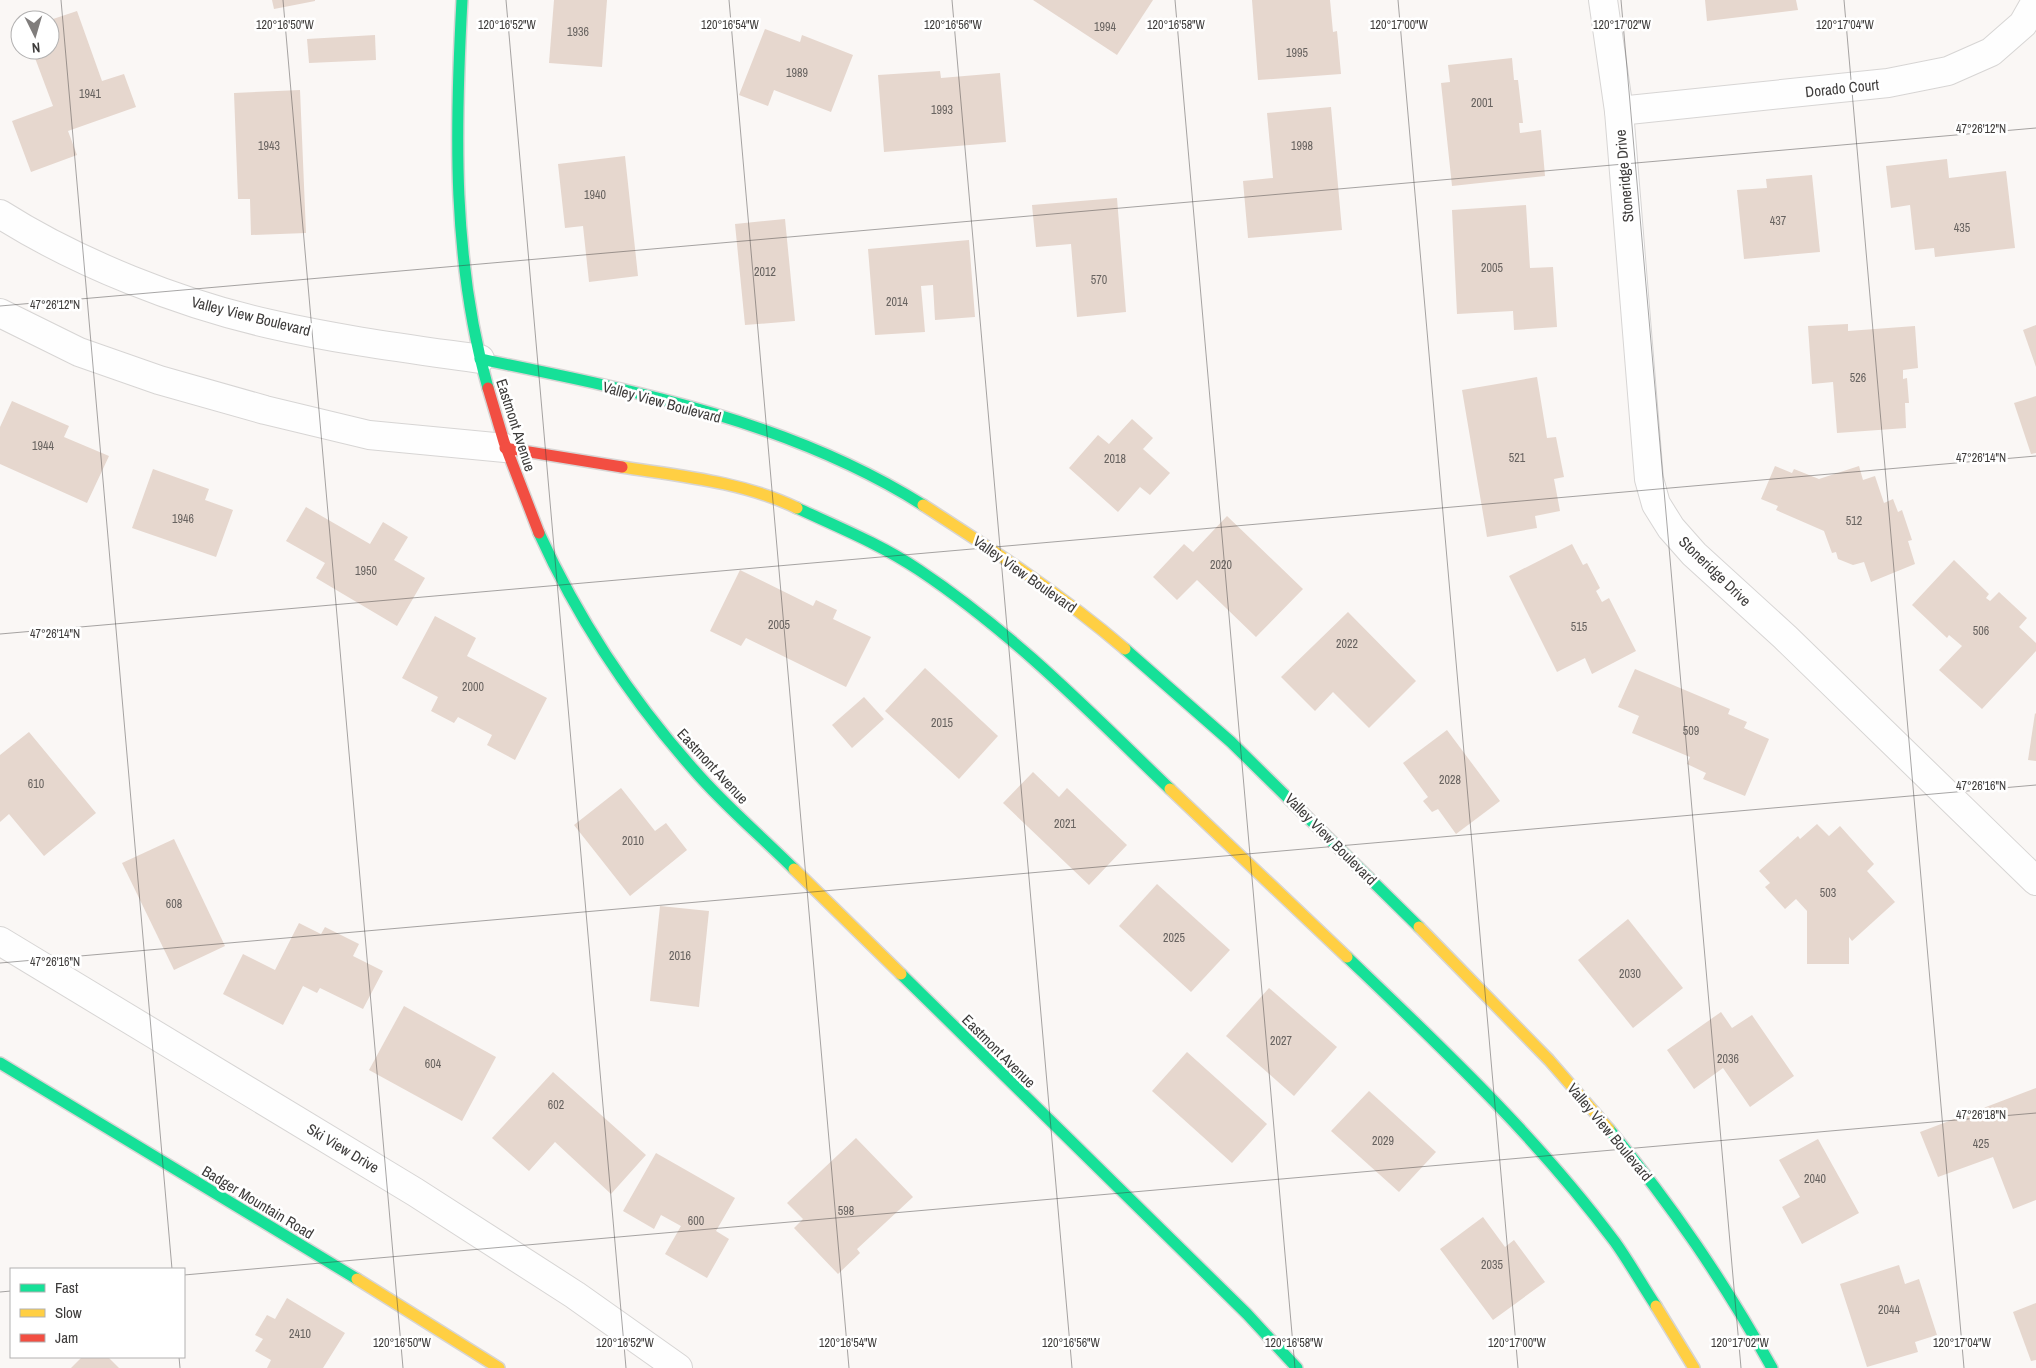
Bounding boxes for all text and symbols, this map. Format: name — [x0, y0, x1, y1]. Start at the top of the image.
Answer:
north arrow — [10, 10, 60, 60]
text: 120°16'50"W — [256, 17, 315, 33]
text: 120°16'52"W — [478, 17, 537, 33]
text: 120°16'54"W — [701, 17, 760, 33]
text: 120°16'56"W — [924, 17, 983, 33]
text: 120°16'58"W — [1147, 17, 1206, 33]
text: 120°17'00"W — [1370, 17, 1429, 33]
text: 120°17'02"W — [1593, 17, 1652, 33]
text: 120°17'04"W — [1816, 17, 1875, 33]
house number: 1994 — [1094, 19, 1116, 35]
house number: 1936 — [567, 24, 589, 40]
text: N — [31, 39, 41, 57]
house number: 1995 — [1286, 45, 1308, 61]
house number: 1989 — [786, 65, 808, 81]
street label: Dorado Court — [1804, 74, 1880, 102]
house number: 1941 — [79, 86, 101, 102]
house number: 2001 — [1471, 95, 1493, 111]
house number: 1993 — [931, 102, 953, 118]
text: 47°26'12"N — [1956, 121, 2006, 137]
street label: Stoneridge Drive — [1609, 129, 1639, 223]
house number: 1943 — [258, 138, 280, 154]
house number: 1998 — [1291, 138, 1313, 154]
house number: 1940 — [584, 187, 606, 203]
house number: 437 — [1770, 213, 1787, 229]
house number: 435 — [1954, 220, 1971, 236]
house number: 2005 — [1481, 260, 1503, 276]
house number: 2012 — [754, 264, 776, 280]
house number: 570 — [1091, 272, 1107, 288]
street label: Valley View Boulevard — [189, 291, 313, 341]
house number: 2014 — [886, 294, 908, 310]
text: 47°26'12"N — [30, 297, 80, 313]
house number: 526 — [1850, 370, 1866, 386]
street label: Eastmont Avenue — [491, 376, 541, 474]
street label: Valley View Boulevard — [600, 376, 724, 428]
house number: 1944 — [32, 438, 54, 454]
house number: 521 — [1509, 450, 1526, 466]
text: 47°26'14"N — [1956, 450, 2006, 466]
house number: 2018 — [1104, 451, 1126, 467]
house number: 1946 — [172, 511, 194, 527]
house number: 512 — [1846, 513, 1862, 529]
street label: Valley View Boulevard — [969, 530, 1081, 618]
street label: Stoneridge Drive — [1674, 531, 1756, 611]
house number: 2020 — [1210, 557, 1232, 573]
house number: 1950 — [355, 563, 377, 579]
house number: 2005 — [768, 617, 790, 633]
house number: 515 — [1571, 619, 1588, 635]
house number: 506 — [1973, 623, 1989, 639]
text: 47°26'14"N — [30, 626, 80, 642]
house number: 2022 — [1336, 636, 1358, 652]
house number: 2000 — [462, 679, 484, 695]
house number: 2015 — [931, 715, 953, 731]
house number: 509 — [1683, 723, 1699, 739]
street label: Eastmont Avenue — [673, 724, 754, 808]
house number: 2028 — [1439, 772, 1461, 788]
house number: 610 — [28, 776, 44, 792]
text: 47°26'16"N — [1956, 778, 2006, 794]
street label: Valley View Boulevard — [1280, 788, 1382, 890]
house number: 2021 — [1054, 816, 1076, 832]
house number: 2010 — [622, 833, 644, 849]
house number: 503 — [1820, 885, 1836, 901]
house number: 608 — [166, 896, 182, 912]
house number: 2025 — [1163, 930, 1185, 946]
house number: 2016 — [669, 948, 691, 964]
text: 47°26'16"N — [30, 954, 80, 970]
house number: 2030 — [1619, 966, 1641, 982]
street label: Eastmont Avenue — [958, 1010, 1041, 1093]
house number: 2027 — [1270, 1033, 1292, 1049]
house number: 2036 — [1717, 1051, 1739, 1067]
house number: 604 — [425, 1056, 442, 1072]
street label: Valley View Boulevard — [1563, 1079, 1657, 1185]
house number: 602 — [548, 1097, 564, 1113]
text: 47°26'18"N — [1956, 1107, 2006, 1123]
street label: Ski View Drive — [303, 1118, 383, 1178]
house number: 2029 — [1372, 1133, 1394, 1149]
house number: 425 — [1973, 1136, 1990, 1152]
street label: Badger Mountain Road — [198, 1160, 318, 1244]
house number: 2040 — [1804, 1171, 1826, 1187]
house number: 598 — [838, 1203, 854, 1219]
house number: 600 — [688, 1213, 704, 1229]
house number: 2035 — [1481, 1257, 1503, 1273]
legend — [10, 1268, 185, 1358]
text: Fast — [55, 1277, 79, 1298]
text: Slow — [55, 1302, 82, 1323]
house number: 2044 — [1878, 1302, 1900, 1318]
house number: 2410 — [289, 1326, 311, 1342]
text: Jam — [55, 1327, 78, 1348]
text: 120°16'50"W — [373, 1335, 432, 1351]
text: 120°16'52"W — [596, 1335, 655, 1351]
text: 120°16'54"W — [819, 1335, 878, 1351]
text: 120°16'56"W — [1042, 1335, 1101, 1351]
text: 120°16'58"W — [1265, 1335, 1324, 1351]
text: 120°17'00"W — [1488, 1335, 1547, 1351]
text: 120°17'02"W — [1711, 1335, 1770, 1351]
text: 120°17'04"W — [1933, 1335, 1992, 1351]

